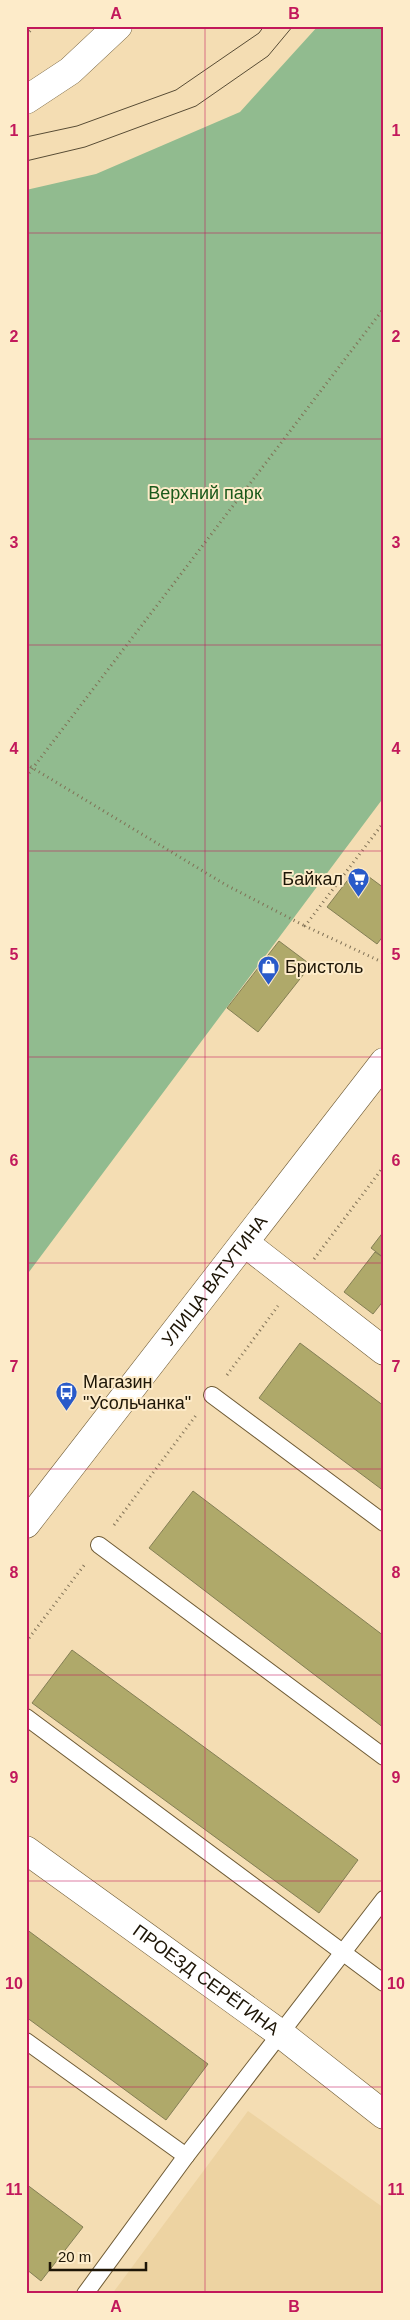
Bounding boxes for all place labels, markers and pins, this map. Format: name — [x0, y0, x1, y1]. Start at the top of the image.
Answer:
supermarket icon: Байкал — [347, 867, 371, 898]
place label: Байкал — [282, 869, 343, 889]
shop icon: Бристоль — [257, 955, 281, 986]
place label: Бристоль — [285, 957, 363, 977]
place label: Магазин "Усольчанка" — [83, 1372, 191, 1413]
bus stop icon: Магазин "Усольчанка" — [55, 1380, 79, 1411]

